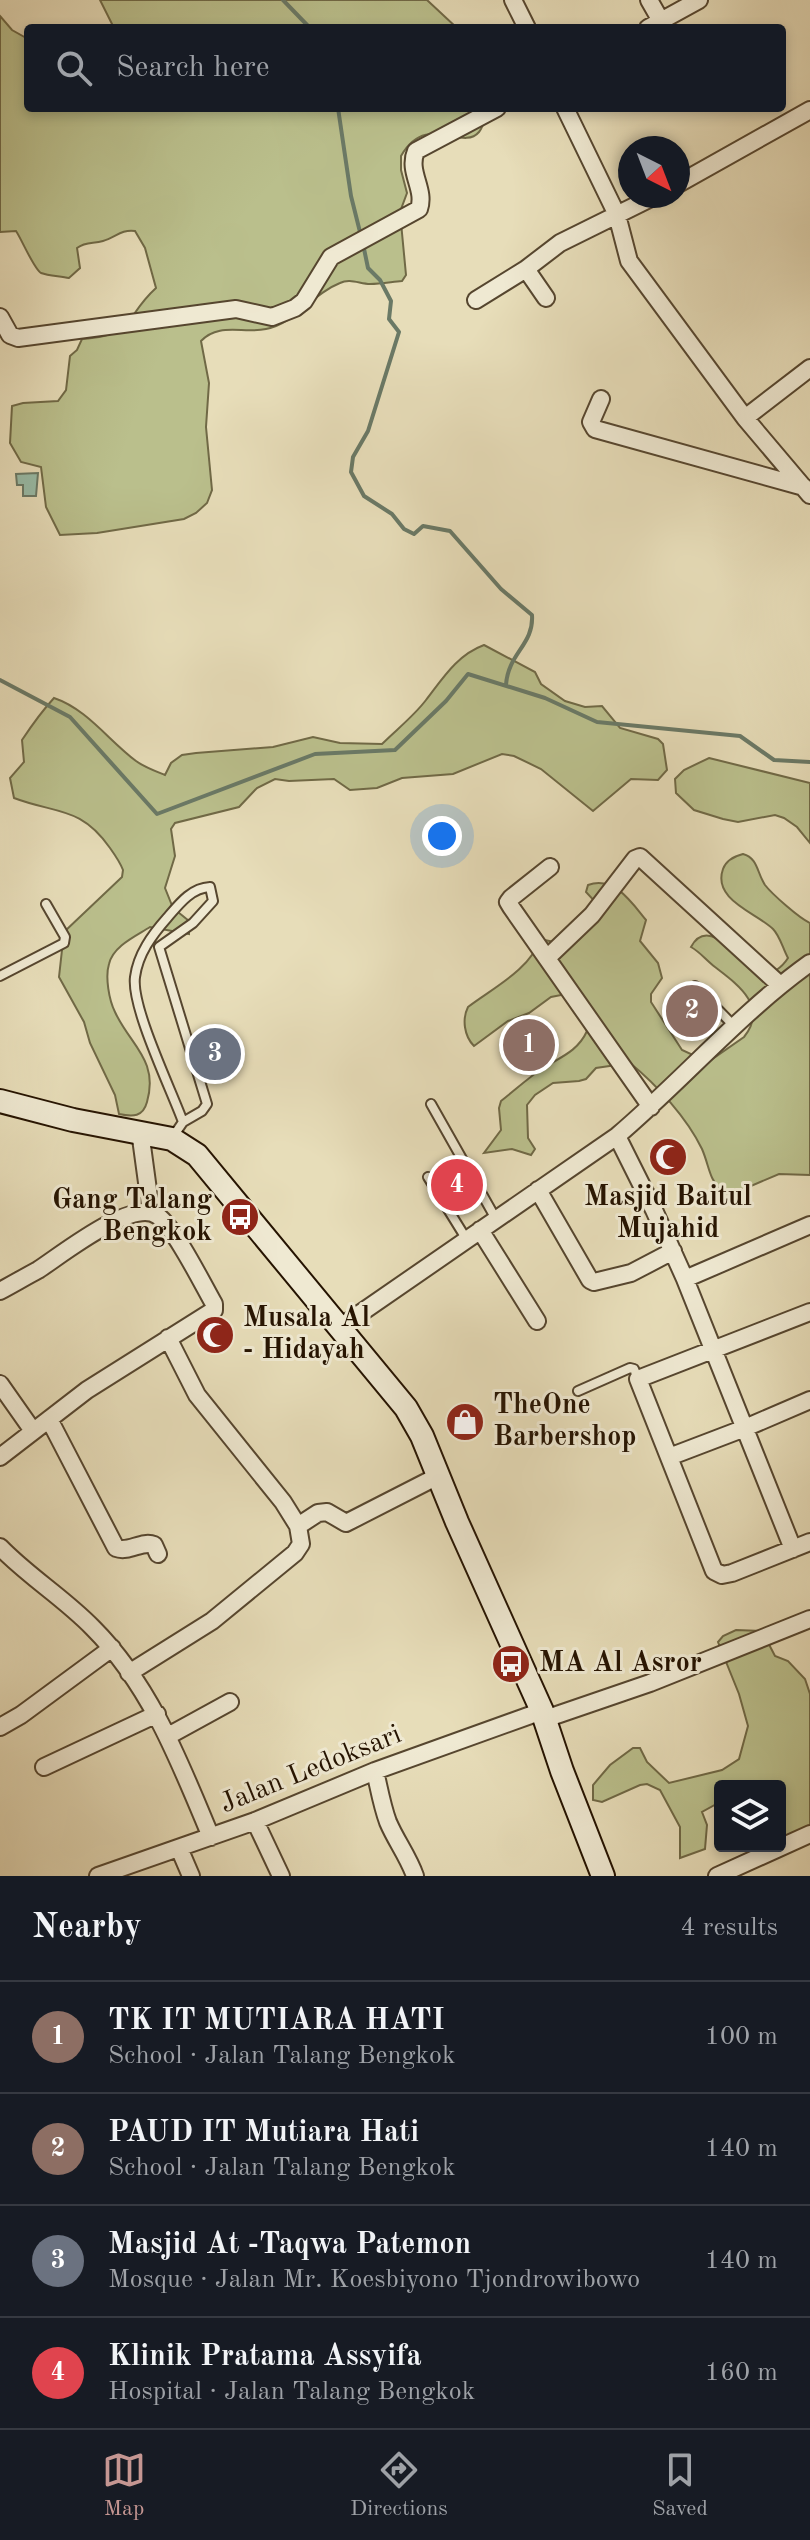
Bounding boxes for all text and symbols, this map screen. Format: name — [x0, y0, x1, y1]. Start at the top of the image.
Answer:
search box — [24, 24, 786, 112]
icon: search — [52, 46, 96, 90]
text: Search here — [116, 53, 270, 83]
north arrow — [618, 136, 690, 208]
your location — [422, 816, 462, 856]
pin: 2 — [666, 981, 718, 1041]
pin: 1 — [503, 1015, 555, 1075]
pin: 3 — [189, 1024, 241, 1084]
mosque icon: Masjid Baitul Mujahid — [647, 1136, 689, 1178]
pin: 4 — [431, 1155, 483, 1215]
place label: Masjid Baitul Mujahid — [584, 1184, 752, 1244]
place label: Gang Talang Bengkok — [52, 1187, 212, 1247]
bus stop icon: Gang Talang Bengkok — [219, 1196, 261, 1238]
place label: Musala Al - Hidayah — [243, 1305, 370, 1365]
mosque icon: Musala Al - Hidayah — [194, 1314, 236, 1356]
place label: TheOne Barbershop — [493, 1392, 636, 1452]
shop icon: TheOne Barbershop — [444, 1401, 486, 1443]
bus stop icon: MA Al Asror — [490, 1643, 532, 1685]
place label: MA Al Asror — [539, 1650, 702, 1678]
street label: Jalan Ledoksari — [216, 1721, 406, 1819]
map controls — [714, 1780, 786, 1852]
button: layers — [714, 1780, 786, 1852]
text: Nearby — [32, 1911, 142, 1945]
text: 4 results — [680, 1915, 778, 1941]
text: TK IT MUTIARA HATI — [108, 2006, 445, 2036]
text: 1 — [50, 2024, 66, 2050]
text: 100 m — [705, 2024, 778, 2050]
text: School · Jalan Talang Bengkok — [108, 2043, 456, 2069]
text: PAUD IT Mutiara Hati — [108, 2118, 419, 2148]
text: 2 — [50, 2136, 66, 2162]
text: 140 m — [705, 2136, 778, 2162]
text: School · Jalan Talang Bengkok — [108, 2155, 456, 2181]
text: Masjid At -Taqwa Patemon — [108, 2230, 471, 2260]
text: 3 — [50, 2248, 66, 2274]
text: 140 m — [705, 2248, 778, 2274]
text: Mosque · Jalan Mr. Koesbiyono Tjondrowibowo — [108, 2267, 640, 2293]
text: Klinik Pratama Assyifa — [108, 2342, 422, 2372]
text: 4 — [50, 2360, 66, 2386]
text: 160 m — [705, 2360, 778, 2386]
text: Hospital · Jalan Talang Bengkok — [108, 2379, 475, 2405]
tab: Map — [102, 2448, 146, 2523]
tab: Directions — [350, 2448, 448, 2523]
tab: Saved — [652, 2448, 708, 2523]

